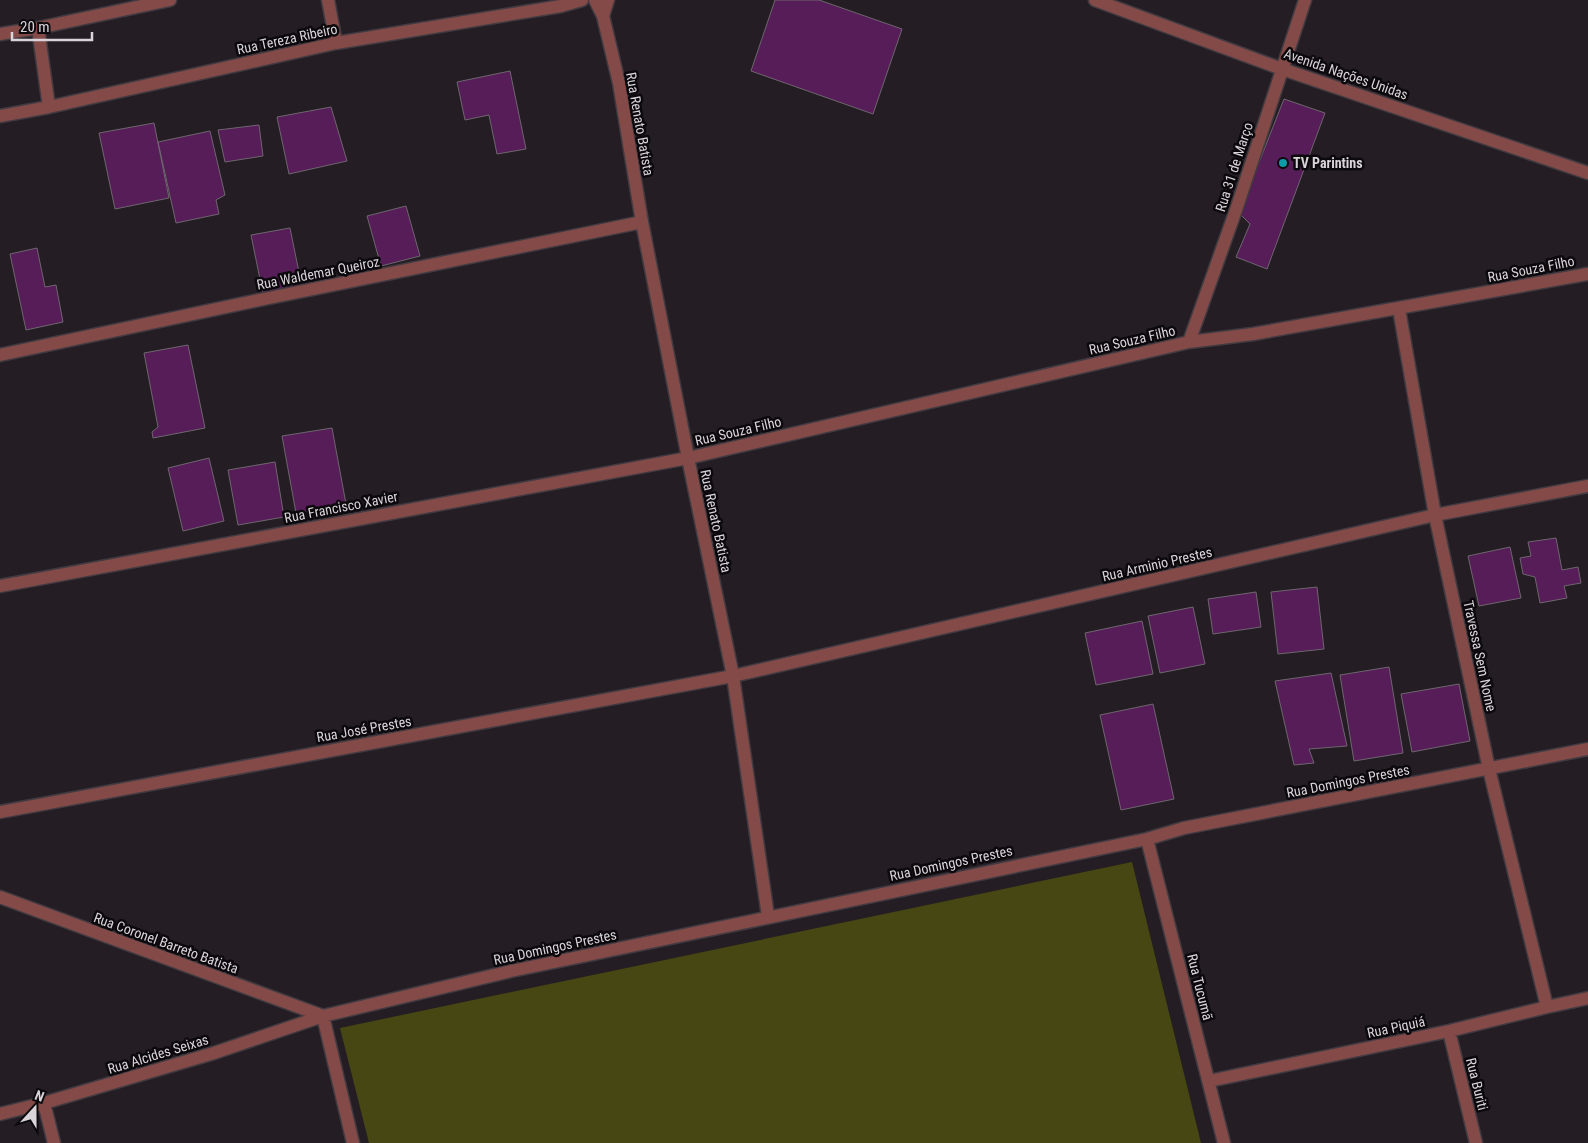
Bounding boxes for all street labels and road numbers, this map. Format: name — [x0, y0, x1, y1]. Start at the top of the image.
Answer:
street label: Rua Tereza Ribeiro — [235, 21, 339, 57]
street label: Avenida Nações Unidas — [1282, 45, 1410, 103]
street label: Rua Renato Batista — [623, 71, 657, 177]
street label: Rua 31 de Março — [1212, 120, 1256, 214]
street label: Rua Waldemar Queiroz — [255, 253, 381, 293]
street label: Rua Souza Filho — [1486, 253, 1576, 285]
street label: Rua Souza Filho — [1087, 322, 1177, 358]
street label: Rua Souza Filho — [693, 413, 783, 449]
street label: Rua Renato Batista — [697, 468, 735, 574]
street label: Rua Francisco Xavier — [283, 488, 399, 526]
street label: Rua Arminio Prestes — [1100, 544, 1214, 584]
street label: Travessa Sem Nome — [1460, 599, 1500, 713]
street label: Rua José Prestes — [315, 713, 413, 745]
street label: Rua Domingos Prestes — [1285, 761, 1411, 801]
street label: Rua Domingos Prestes — [888, 842, 1014, 884]
street label: Rua Coronel Barreto Batista — [92, 909, 240, 977]
street label: Rua Domingos Prestes — [492, 926, 618, 968]
street label: Rua Tucumã — [1184, 952, 1216, 1022]
street label: Rua Piquiá — [1366, 1013, 1426, 1041]
street label: Rua Alcides Seixas — [106, 1031, 210, 1077]
street label: Rua Buriti — [1463, 1056, 1491, 1112]

